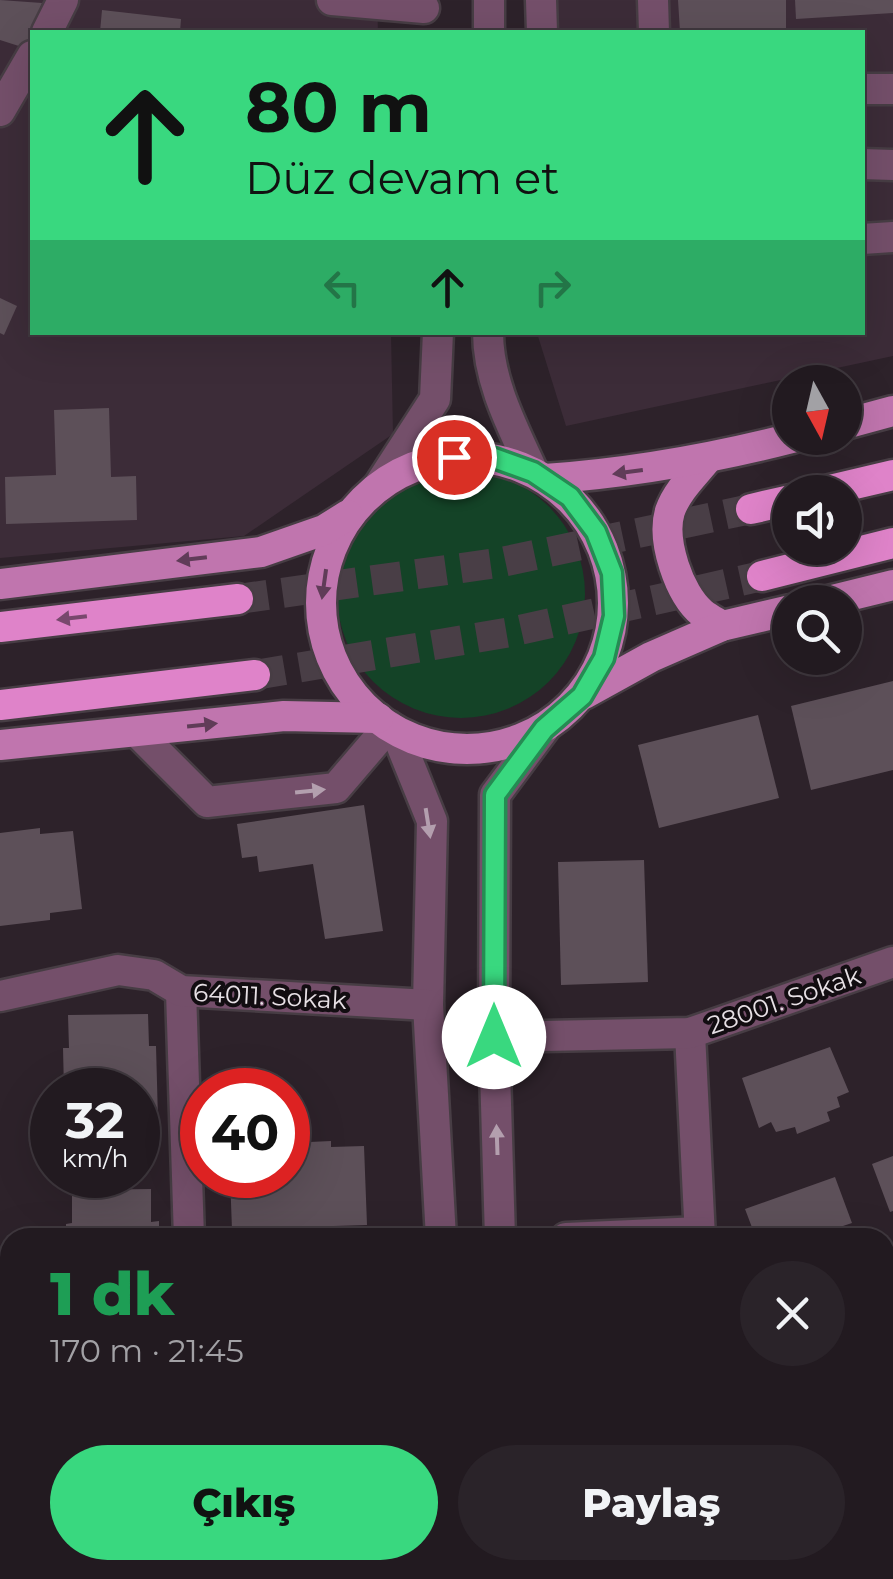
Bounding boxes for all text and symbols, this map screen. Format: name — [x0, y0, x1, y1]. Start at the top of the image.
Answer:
text: 80 m — [245, 64, 432, 150]
icon: ahead — [80, 70, 210, 200]
text: Düz devam et — [245, 150, 559, 205]
icon: left — [315, 260, 370, 315]
icon: ahead — [420, 260, 475, 315]
icon: right — [525, 260, 580, 315]
north arrow — [772, 365, 862, 455]
map controls — [772, 365, 862, 675]
pin — [412, 415, 497, 500]
icon: arrive — [427, 430, 482, 485]
one-way arrow — [612, 464, 644, 480]
button: sound — [772, 475, 862, 565]
one-way arrow — [176, 552, 208, 568]
one-way arrow — [316, 569, 332, 600]
button: search — [772, 585, 862, 675]
one-way arrow — [56, 610, 87, 626]
one-way arrow — [186, 717, 218, 733]
one-way arrow — [295, 783, 327, 799]
one-way arrow — [421, 808, 436, 839]
street label: 28001. Sokak — [704, 960, 864, 1040]
street label: 64011. Sokak — [192, 977, 348, 1015]
position arrow — [442, 985, 546, 1089]
speed limit sign: 40 — [180, 1068, 310, 1198]
text: 32 — [66, 1090, 124, 1151]
one-way arrow — [489, 1124, 505, 1156]
text: km/h — [62, 1143, 128, 1173]
text: 1 dk — [50, 1257, 174, 1330]
button: close — [740, 1261, 845, 1366]
text: 170 m · 21:45 — [50, 1331, 244, 1370]
button: Çıkış — [50, 1445, 438, 1560]
button: Paylaş — [458, 1445, 845, 1560]

